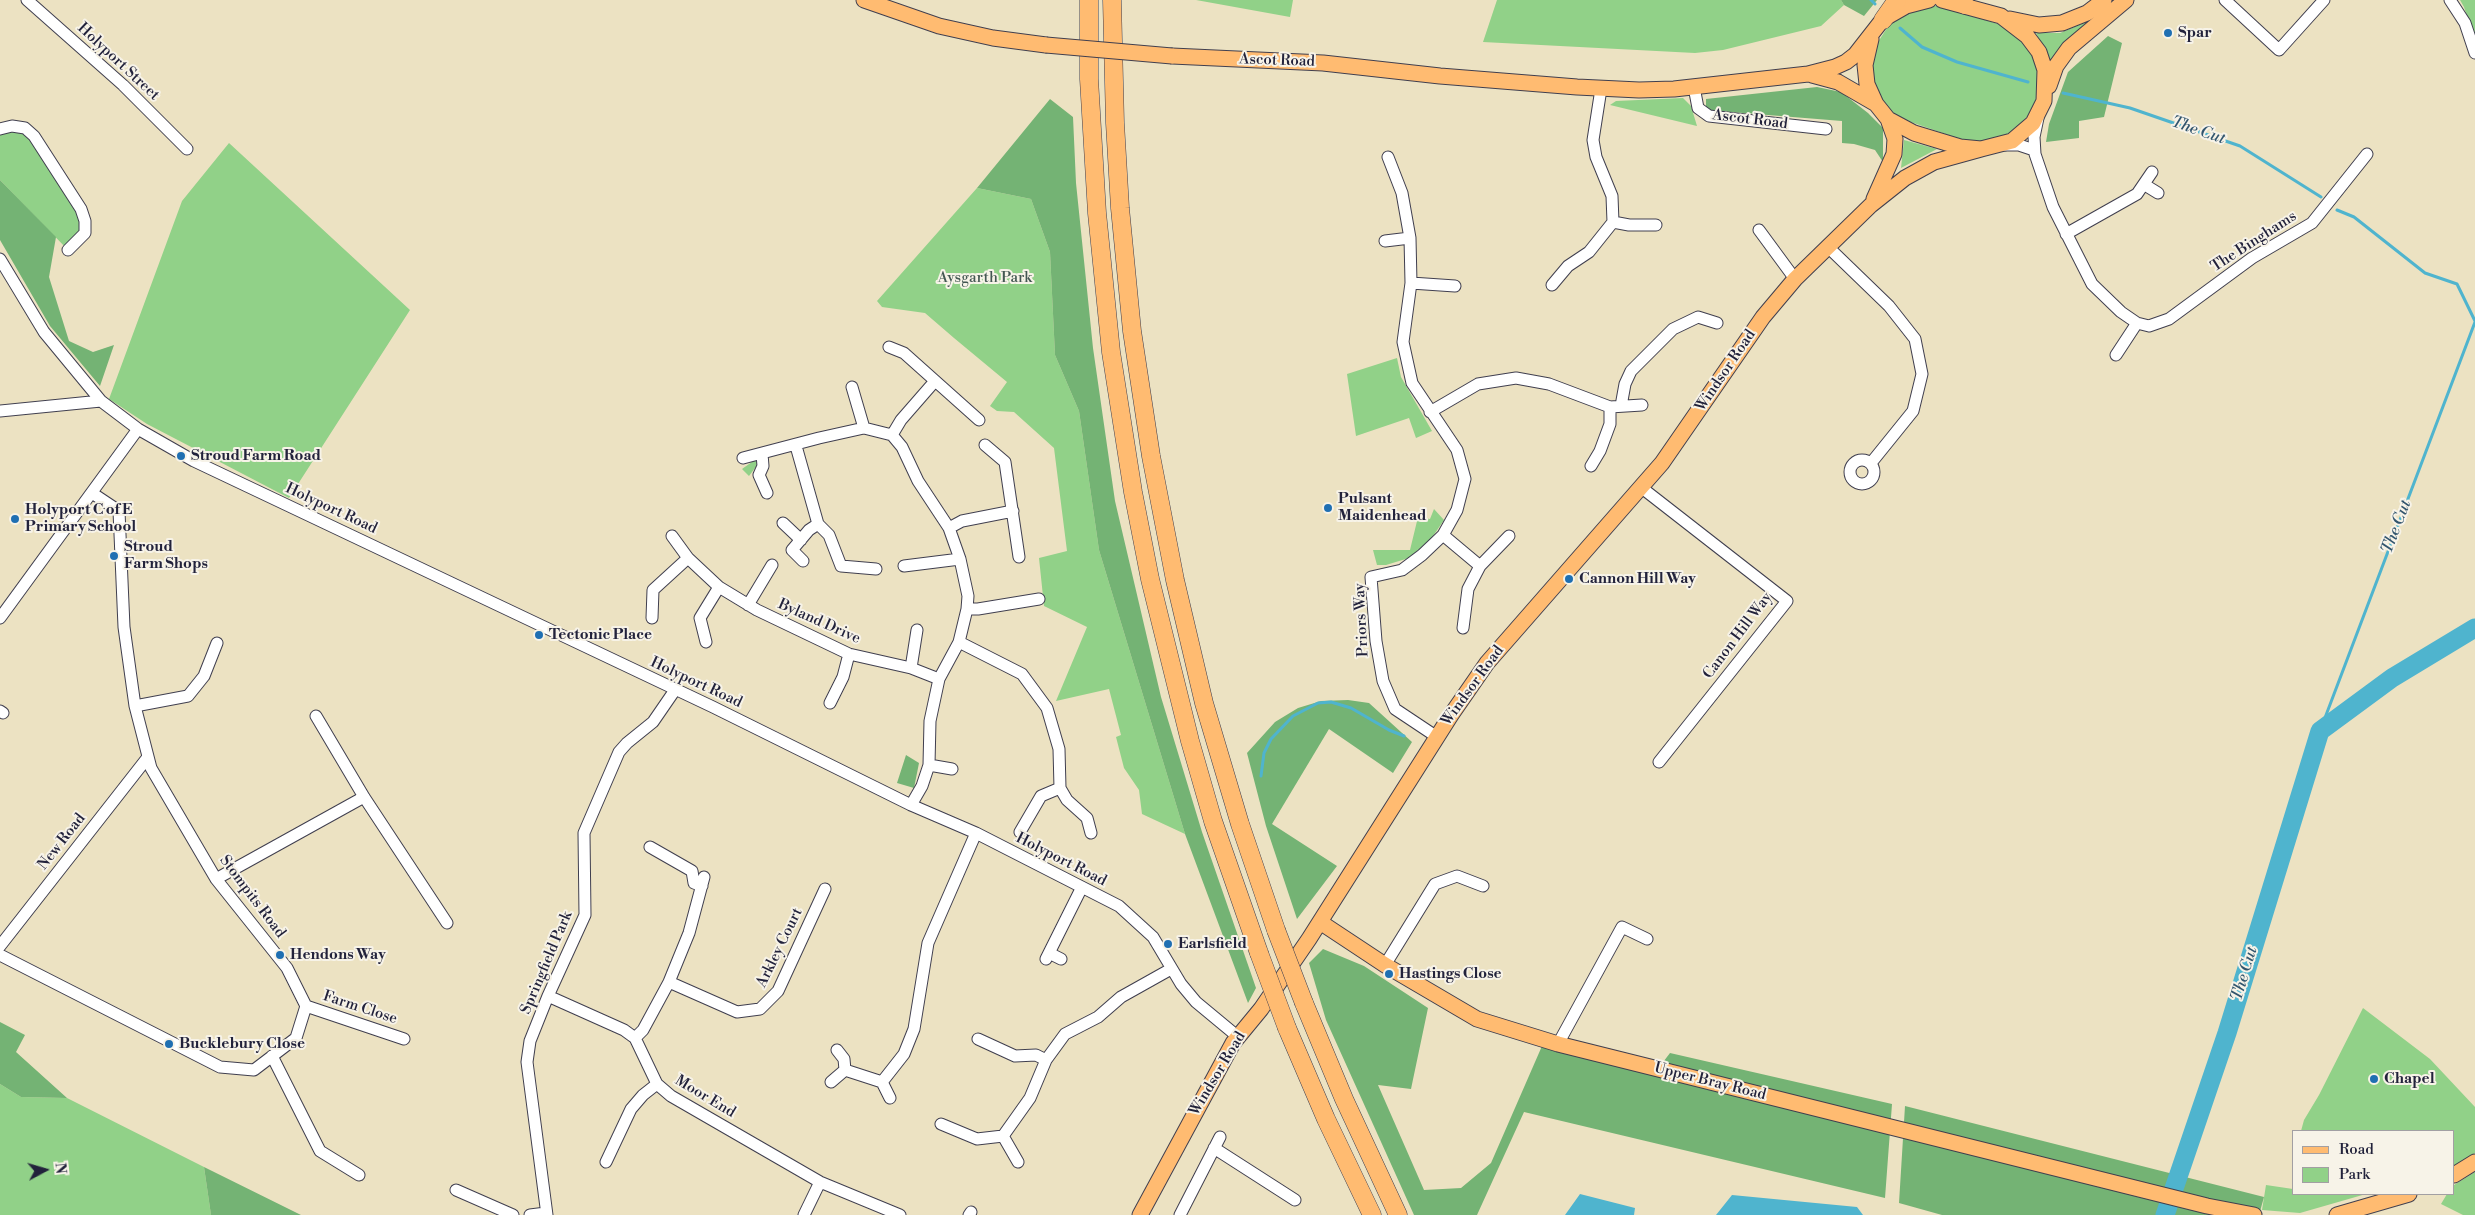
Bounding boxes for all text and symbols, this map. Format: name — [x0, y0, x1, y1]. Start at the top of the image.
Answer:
street label: Holyport Street — [73, 19, 163, 105]
place label: Spar — [2178, 24, 2212, 42]
marker: Spar — [2162, 27, 2174, 39]
street label: Ascot Road — [1239, 51, 1315, 71]
street label: Ascot Road — [1711, 106, 1789, 134]
water label: The Cut — [2169, 113, 2227, 149]
street label: The Binghams — [2208, 208, 2300, 276]
park label: Aysgarth Park — [938, 269, 1032, 287]
street label: Windsor Road — [1692, 327, 1760, 415]
place label: Stroud Farm Road — [191, 447, 321, 465]
marker: Stroud Farm Road — [175, 450, 187, 462]
street label: Holyport Road — [282, 480, 380, 538]
place label: Pulsant Maidenhead — [1338, 490, 1426, 525]
water label: The Cut — [2378, 498, 2416, 556]
place label: Holyport C of E Primary School — [25, 501, 136, 536]
marker: Pulsant Maidenhead — [1322, 502, 1334, 514]
marker: Holyport C of E Primary School — [9, 513, 21, 525]
place label: Stroud Farm Shops — [124, 538, 208, 573]
marker: Stroud Farm Shops — [108, 550, 120, 562]
place label: Cannon Hill Way — [1579, 570, 1696, 588]
marker: Cannon Hill Way — [1563, 573, 1575, 585]
street label: Priors Way — [1351, 583, 1373, 657]
street label: Canon Hill Way — [1700, 589, 1776, 683]
street label: Byland Drive — [775, 596, 863, 648]
place label: Tectonic Place — [549, 626, 652, 644]
marker: Tectonic Place — [533, 629, 545, 641]
street label: Windsor Road — [1438, 642, 1508, 730]
street label: Holyport Road — [647, 654, 745, 712]
street label: New Road — [34, 810, 90, 874]
street label: Holyport Road — [1013, 829, 1109, 891]
street label: Stompits Road — [215, 852, 289, 942]
street label: Arkley Court — [753, 905, 807, 991]
street label: Springfield Park — [517, 909, 577, 1017]
place label: Earlsfield — [1178, 935, 1247, 953]
marker: Earlsfield — [1162, 938, 1174, 950]
water label: The Cut — [2228, 945, 2262, 1003]
place label: Hendons Way — [290, 946, 386, 964]
marker: Hendons Way — [274, 949, 286, 961]
place label: Hastings Close — [1399, 965, 1502, 983]
marker: Hastings Close — [1383, 968, 1395, 980]
street label: Farm Close — [321, 988, 399, 1028]
street label: Windsor Road — [1186, 1029, 1250, 1119]
place label: Bucklebury Close — [179, 1035, 305, 1053]
marker: Bucklebury Close — [163, 1038, 175, 1050]
street label: Upper Bray Road — [1652, 1059, 1768, 1105]
place label: Chapel — [2384, 1070, 2435, 1088]
street label: Moor End — [671, 1072, 739, 1122]
marker: Chapel — [2368, 1073, 2380, 1085]
legend — [2292, 1130, 2455, 1195]
text: Road — [2339, 1140, 2374, 1159]
north arrow — [20, 1145, 70, 1195]
text: N — [50, 1162, 69, 1175]
text: Park — [2339, 1165, 2370, 1184]

